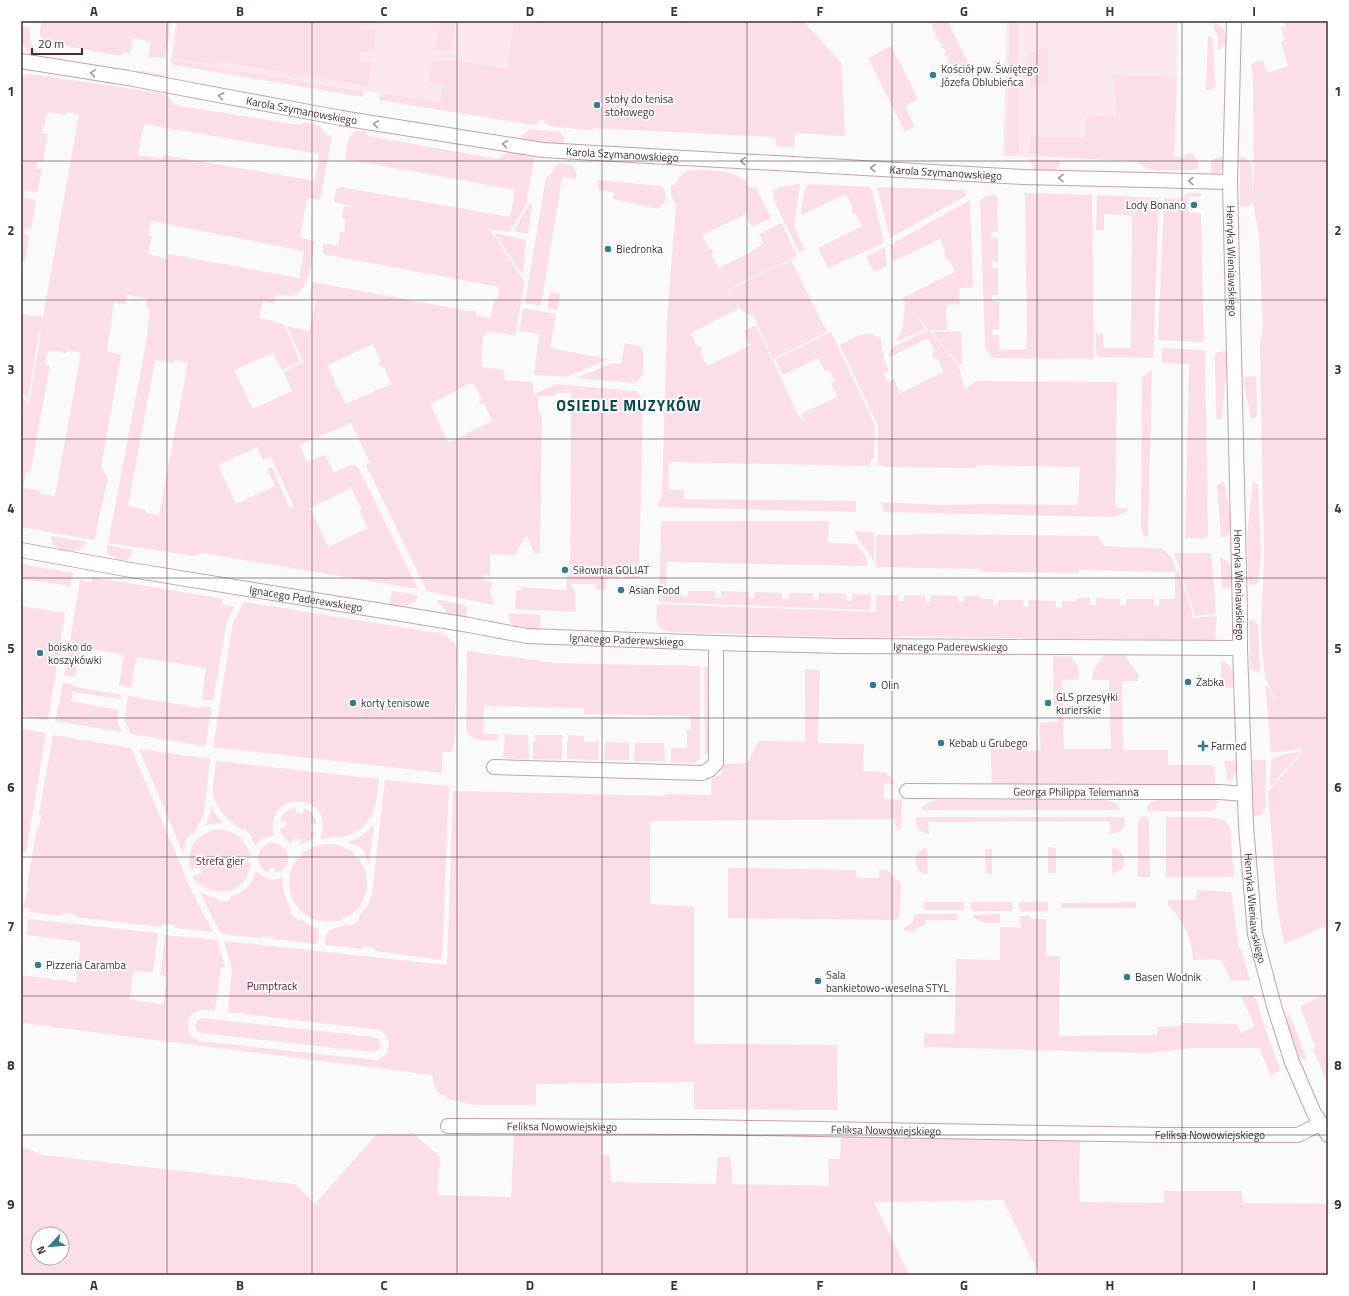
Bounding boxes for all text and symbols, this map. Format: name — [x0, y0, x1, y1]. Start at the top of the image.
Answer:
text: A — [90, 1, 98, 21]
text: B — [236, 1, 244, 21]
text: C — [380, 1, 388, 21]
text: D — [526, 1, 534, 21]
text: E — [670, 1, 678, 21]
text: F — [817, 1, 824, 21]
text: G — [960, 1, 968, 21]
text: H — [1106, 1, 1114, 21]
text: I — [1252, 1, 1256, 21]
scale bar — [32, 30, 82, 56]
text: 20 m — [38, 34, 64, 53]
place label: Kościół pw. Świętego Józefa Oblubieńca — [941, 61, 1039, 90]
one-way arrow — [90, 69, 96, 78]
marker: Kościół pw. Świętego Józefa Oblubieńca — [928, 70, 938, 80]
text: 1 — [7, 81, 15, 101]
text: 1 — [1334, 81, 1342, 101]
place label: stoły do tenisa stołowego — [605, 91, 674, 120]
one-way arrow — [218, 92, 224, 100]
street label: Karola Szymanowskiego — [245, 92, 359, 128]
marker: stoły do tenisa stołowego — [592, 100, 602, 110]
one-way arrow — [373, 120, 380, 129]
one-way arrow — [502, 140, 508, 149]
street label: Karola Szymanowskiego — [566, 143, 679, 166]
one-way arrow — [740, 157, 746, 165]
street label: Karola Szymanowskiego — [889, 162, 1003, 184]
one-way arrow — [870, 164, 876, 172]
one-way arrow — [1058, 174, 1064, 182]
one-way arrow — [1188, 177, 1194, 185]
place label: Lody Bonano — [1126, 197, 1186, 213]
marker: Lody Bonano — [1189, 200, 1199, 210]
street label: Henryka Wieniawskiego — [1223, 205, 1241, 317]
text: 2 — [7, 220, 15, 240]
text: 2 — [1334, 220, 1342, 240]
place label: Biedronka — [616, 241, 663, 257]
marker: Biedronka — [603, 244, 613, 254]
text: 3 — [7, 359, 15, 379]
text: 3 — [1334, 359, 1342, 379]
district label: OSIEDLE MUZYKÓW — [556, 394, 702, 417]
text: 4 — [7, 498, 15, 518]
text: 4 — [1334, 498, 1342, 518]
street label: Henryka Wieniawskiego — [1230, 529, 1248, 641]
place label: Siłownia GOLIAT — [573, 562, 649, 578]
marker: Siłownia GOLIAT — [560, 565, 570, 575]
street label: Ignacego Paderewskiego — [248, 581, 364, 616]
place label: Asian Food — [629, 582, 680, 598]
marker: Asian Food — [616, 585, 626, 595]
street label: Ignacego Paderewskiego — [569, 630, 684, 650]
text: 5 — [7, 638, 15, 658]
street label: Ignacego Paderewskiego — [893, 638, 1008, 655]
text: 5 — [1334, 638, 1342, 658]
place label: boisko do koszykówki — [48, 639, 101, 668]
marker: boisko do koszykówki — [35, 648, 45, 658]
place label: Żabka — [1196, 674, 1224, 690]
place label: Olin — [881, 677, 899, 693]
marker: Żabka — [1183, 677, 1193, 687]
marker: Olin — [868, 680, 878, 690]
place label: GLS przesyłki kurierskie — [1056, 689, 1118, 718]
place label: korty tenisowe — [361, 695, 430, 711]
marker: korty tenisowe — [348, 698, 358, 708]
marker: GLS przesyłki kurierskie — [1043, 698, 1053, 708]
place label: Kebab u Grubego — [949, 735, 1028, 751]
marker: Kebab u Grubego — [936, 738, 946, 748]
place label: Farmed — [1211, 738, 1246, 754]
marker: Farmed — [1198, 741, 1208, 751]
text: 6 — [7, 777, 15, 797]
text: 6 — [1334, 777, 1342, 797]
street label: Georga Philippa Telemanna — [1013, 783, 1139, 800]
street label: Henryka Wieniawskiego — [1240, 852, 1270, 965]
park label: Strefa gier — [196, 853, 244, 869]
text: 7 — [7, 916, 15, 936]
text: 7 — [1334, 916, 1342, 936]
place label: Pizzeria Caramba — [46, 957, 126, 973]
marker: Pizzeria Caramba — [33, 960, 43, 970]
place label: Sala bankietowo-weselna STYL — [826, 967, 949, 996]
place label: Basen Wodnik — [1135, 969, 1202, 985]
marker: Basen Wodnik — [1122, 972, 1132, 982]
marker: Sala bankietowo-weselna STYL — [813, 976, 823, 986]
park label: Pumptrack — [247, 978, 298, 994]
text: 8 — [7, 1055, 15, 1075]
text: 8 — [1334, 1055, 1342, 1075]
street label: Feliksa Nowowiejskiego — [507, 1118, 617, 1135]
street label: Feliksa Nowowiejskiego — [831, 1121, 941, 1139]
street label: Feliksa Nowowiejskiego — [1155, 1127, 1265, 1143]
text: 9 — [7, 1194, 15, 1214]
text: 9 — [1334, 1194, 1342, 1214]
north arrow — [30, 1226, 70, 1266]
text: N — [32, 1243, 50, 1257]
text: A — [90, 1275, 98, 1295]
text: B — [236, 1275, 244, 1295]
text: C — [380, 1275, 388, 1295]
text: D — [526, 1275, 534, 1295]
text: E — [670, 1275, 678, 1295]
text: F — [817, 1275, 824, 1295]
text: G — [960, 1275, 968, 1295]
text: H — [1106, 1275, 1114, 1295]
text: I — [1252, 1275, 1256, 1295]

